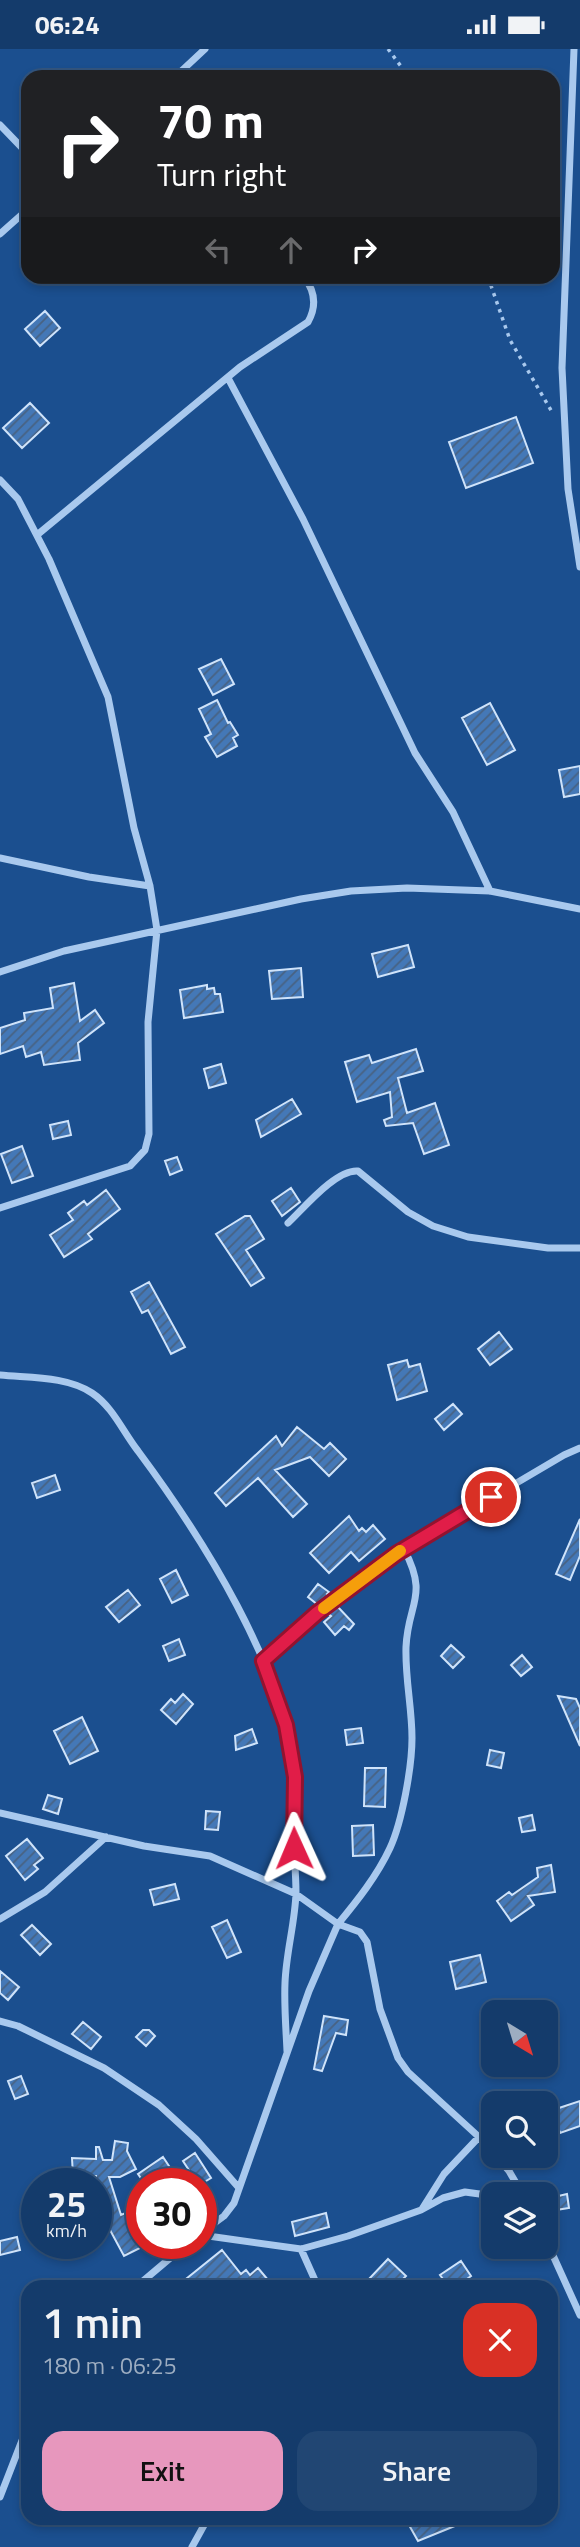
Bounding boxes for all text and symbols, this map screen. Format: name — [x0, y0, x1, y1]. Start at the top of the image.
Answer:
text: 06:24 — [35, 5, 100, 44]
text: 70 m — [157, 82, 264, 157]
icon: right — [42, 98, 133, 189]
text: Turn right — [157, 150, 286, 198]
icon: left — [199, 231, 237, 269]
icon: ahead — [272, 231, 310, 269]
icon: right — [345, 231, 383, 269]
pin — [461, 1467, 521, 1527]
icon: arrive — [472, 1478, 510, 1516]
position arrow — [257, 1811, 331, 1885]
north arrow — [481, 2000, 558, 2077]
map controls — [481, 2000, 558, 2259]
button: search — [481, 2091, 558, 2168]
speed limit sign: 30 — [126, 2168, 217, 2259]
text: 25 — [47, 2177, 86, 2231]
button: layers — [481, 2182, 558, 2259]
text: km/h — [46, 2217, 87, 2244]
text: 1 min — [42, 2290, 143, 2354]
button: close — [463, 2303, 537, 2377]
text: 180 m · 06:25 — [42, 2348, 177, 2383]
button: Exit — [42, 2431, 283, 2511]
button: Share — [297, 2431, 537, 2511]

